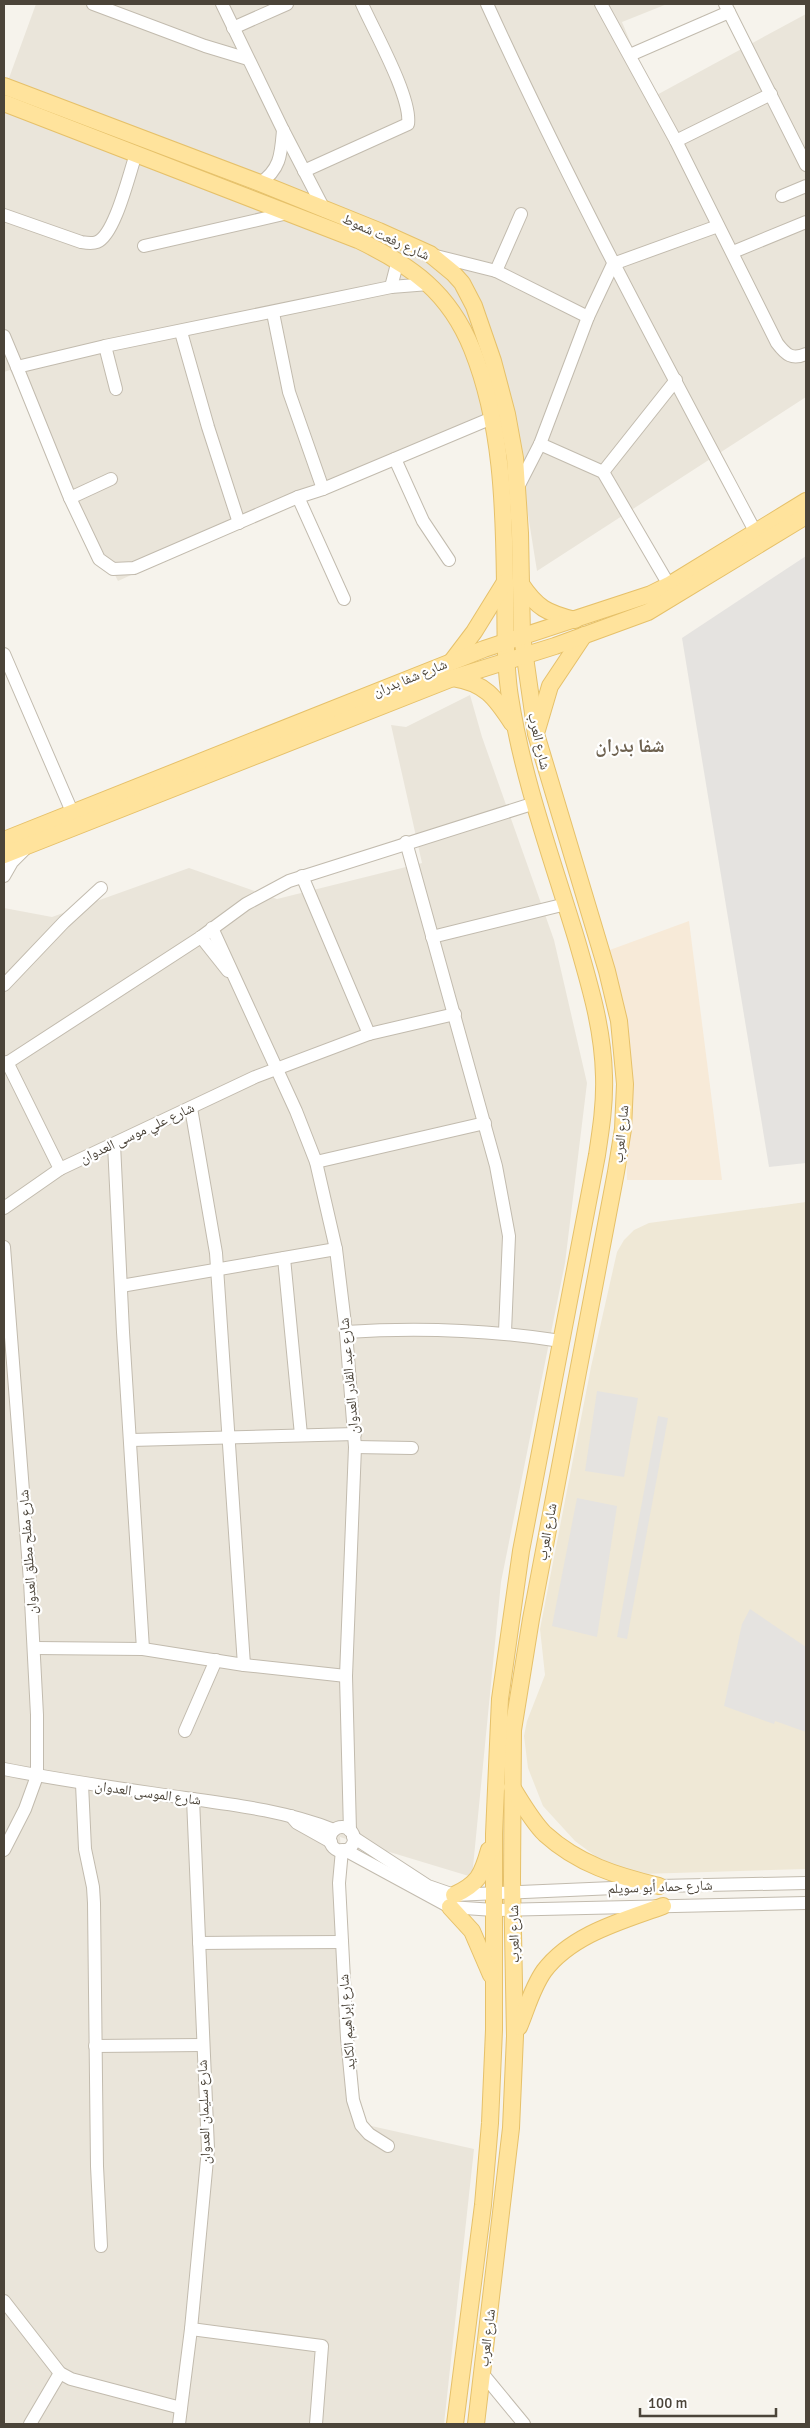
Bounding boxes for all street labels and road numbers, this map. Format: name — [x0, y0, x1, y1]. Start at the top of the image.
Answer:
street label: شارع رفعت شموط — [339, 210, 432, 265]
street label: شارع شفا بدران — [370, 655, 450, 701]
street label: شارع العرب — [523, 711, 554, 772]
street label: شارع علي موسى العدوان — [77, 1099, 198, 1169]
street label: شارع العرب — [610, 1104, 633, 1164]
street label: شارع عبد القادر العدوان — [335, 1317, 364, 1435]
street label: شارع مفلح مطلق العدوان — [15, 1489, 42, 1615]
street label: شارع العرب — [534, 1502, 561, 1562]
street label: شارع الموسى العدوان — [94, 1777, 202, 1810]
street label: شارع حماد أبو سويلم — [607, 1877, 713, 1898]
street label: شارع العرب — [505, 1905, 524, 1963]
street label: شارع إبراهيم الكايد — [335, 1973, 360, 2071]
street label: شارع سليمان العدوان — [194, 2059, 215, 2165]
street label: شارع العرب — [475, 2308, 500, 2368]

